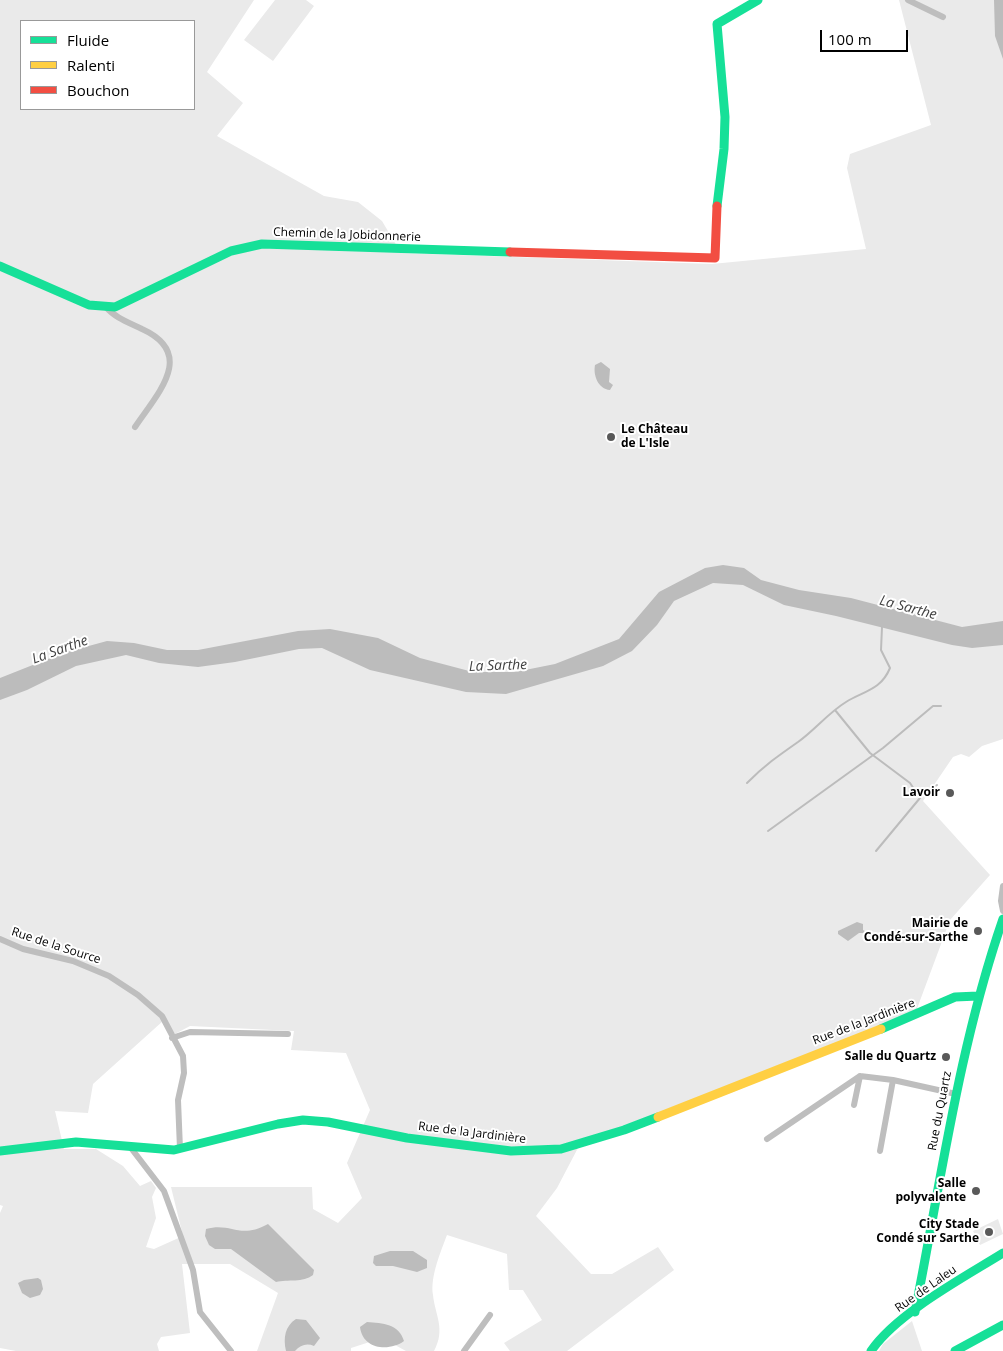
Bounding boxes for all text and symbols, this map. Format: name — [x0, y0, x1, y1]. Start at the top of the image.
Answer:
legend — [20, 20, 195, 110]
scale bar — [823, 20, 910, 52]
text: 100 m — [828, 29, 872, 49]
text: Fluide — [67, 30, 109, 50]
text: Ralenti — [67, 55, 115, 75]
text: Bouchon — [67, 80, 130, 100]
street label: Chemin de la Jobidonnerie — [273, 225, 421, 245]
place label: Le Château de L'Isle — [621, 423, 688, 451]
marker: Le Château de L'Isle — [605, 431, 617, 443]
water label: La Sarthe — [878, 592, 938, 624]
water label: La Sarthe — [30, 632, 90, 668]
water label: La Sarthe — [469, 657, 527, 675]
place label: Lavoir — [903, 786, 940, 800]
marker: Lavoir — [944, 787, 956, 799]
place label: Mairie de Condé-sur-Sarthe — [864, 917, 968, 945]
street label: Rue de la Source — [9, 925, 103, 967]
marker: Mairie de Condé-sur-Sarthe — [972, 925, 984, 937]
street label: Rue de la Jardinière — [811, 996, 917, 1048]
place label: Salle du Quartz — [845, 1050, 936, 1064]
marker: Salle du Quartz — [940, 1051, 952, 1063]
street label: Rue du Quartz — [925, 1070, 955, 1152]
street label: Rue de la Jardinière — [417, 1119, 527, 1147]
place label: Salle polyvalente — [895, 1177, 966, 1205]
marker: Salle polyvalente — [970, 1185, 982, 1197]
place label: City Stade Condé sur Sarthe — [876, 1218, 979, 1246]
marker: City Stade Condé sur Sarthe — [983, 1226, 995, 1238]
street label: Rue de Laleu — [892, 1262, 960, 1316]

